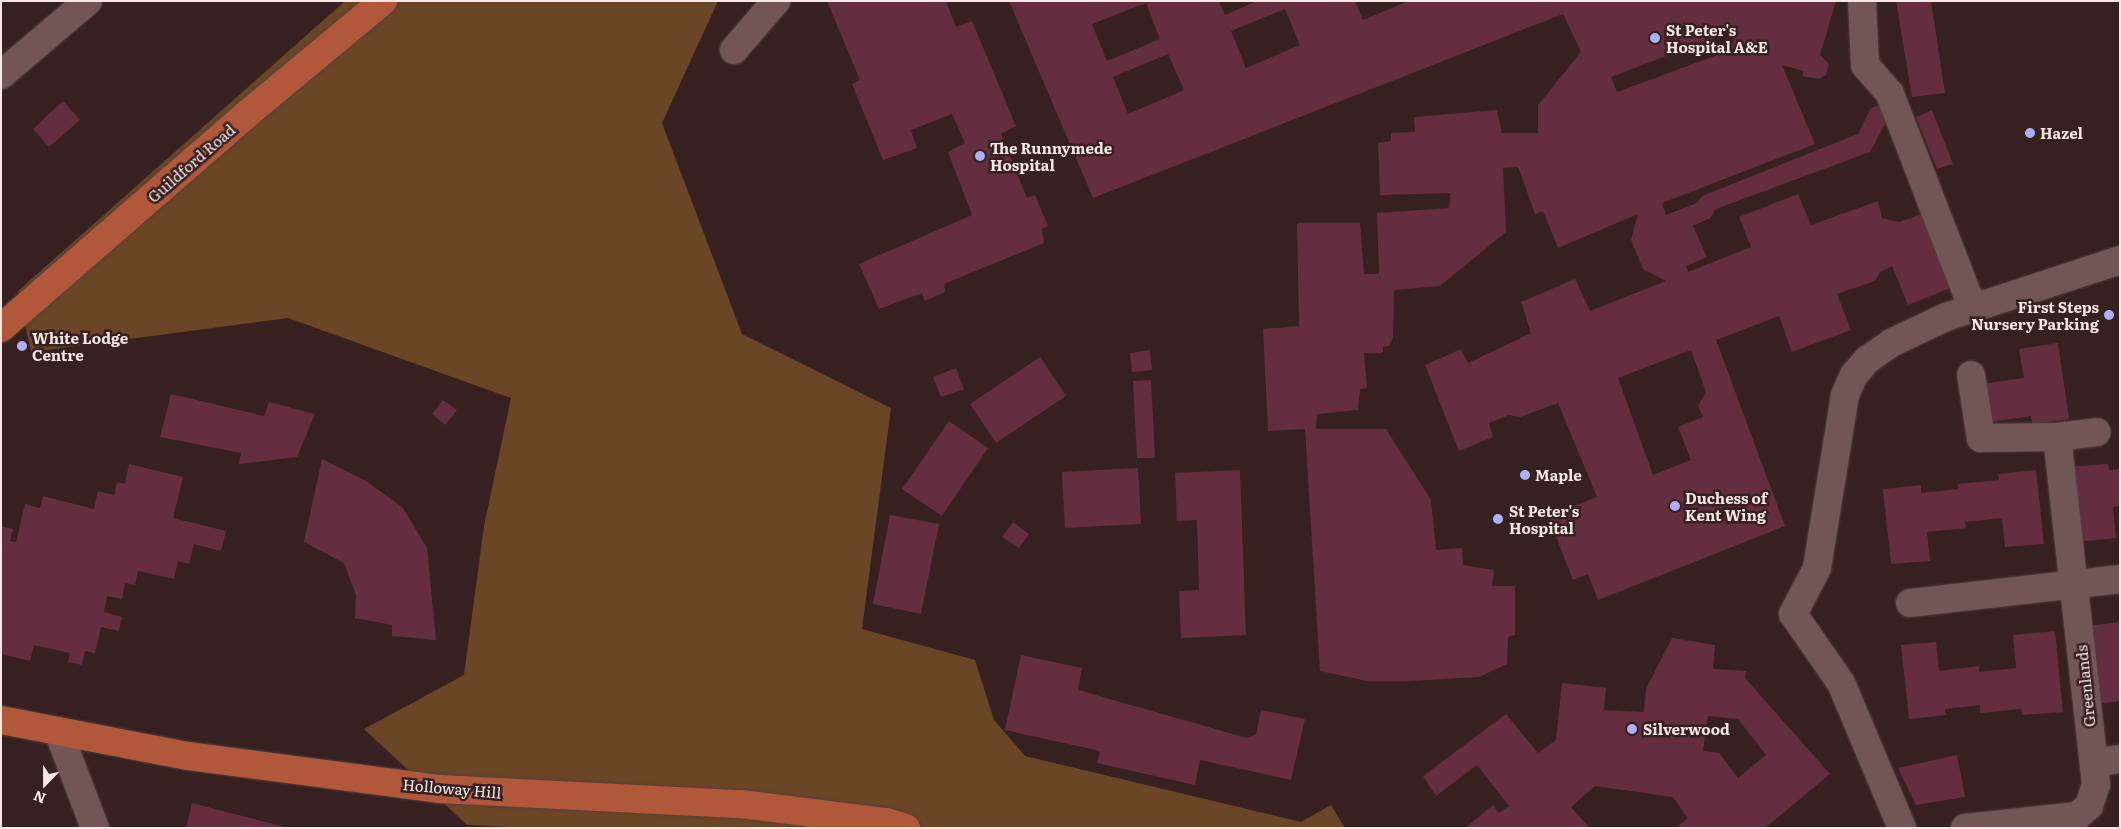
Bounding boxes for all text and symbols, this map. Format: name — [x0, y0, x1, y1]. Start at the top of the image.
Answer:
place label: St Peter's Hospital A&E — [1666, 20, 1768, 55]
marker: St Peter's Hospital A&E — [1648, 31, 1662, 45]
street label: Guildford Road — [144, 120, 238, 206]
place label: Hazel — [2040, 124, 2083, 142]
marker: Hazel — [2024, 127, 2036, 139]
place label: The Runnymede Hospital — [990, 138, 1112, 173]
marker: The Runnymede Hospital — [974, 150, 986, 162]
place label: First Steps Nursery Parking — [1971, 297, 2099, 332]
marker: First Steps Nursery Parking — [2103, 309, 2115, 321]
place label: White Lodge Centre — [32, 328, 128, 363]
marker: White Lodge Centre — [16, 340, 28, 352]
place label: Maple — [1535, 466, 1582, 484]
marker: Maple — [1519, 469, 1531, 481]
place label: Duchess of Kent Wing — [1685, 488, 1767, 523]
marker: Duchess of Kent Wing — [1669, 500, 1681, 512]
place label: St Peter's Hospital — [1509, 501, 1579, 536]
marker: St Peter's Hospital — [1491, 512, 1505, 526]
street label: Greenlands — [2072, 644, 2098, 728]
place label: Silverwood — [1643, 720, 1730, 738]
marker: Silverwood — [1625, 722, 1639, 736]
north arrow — [20, 759, 70, 809]
street label: Holloway Hill — [402, 775, 502, 801]
text: N — [30, 786, 49, 809]

